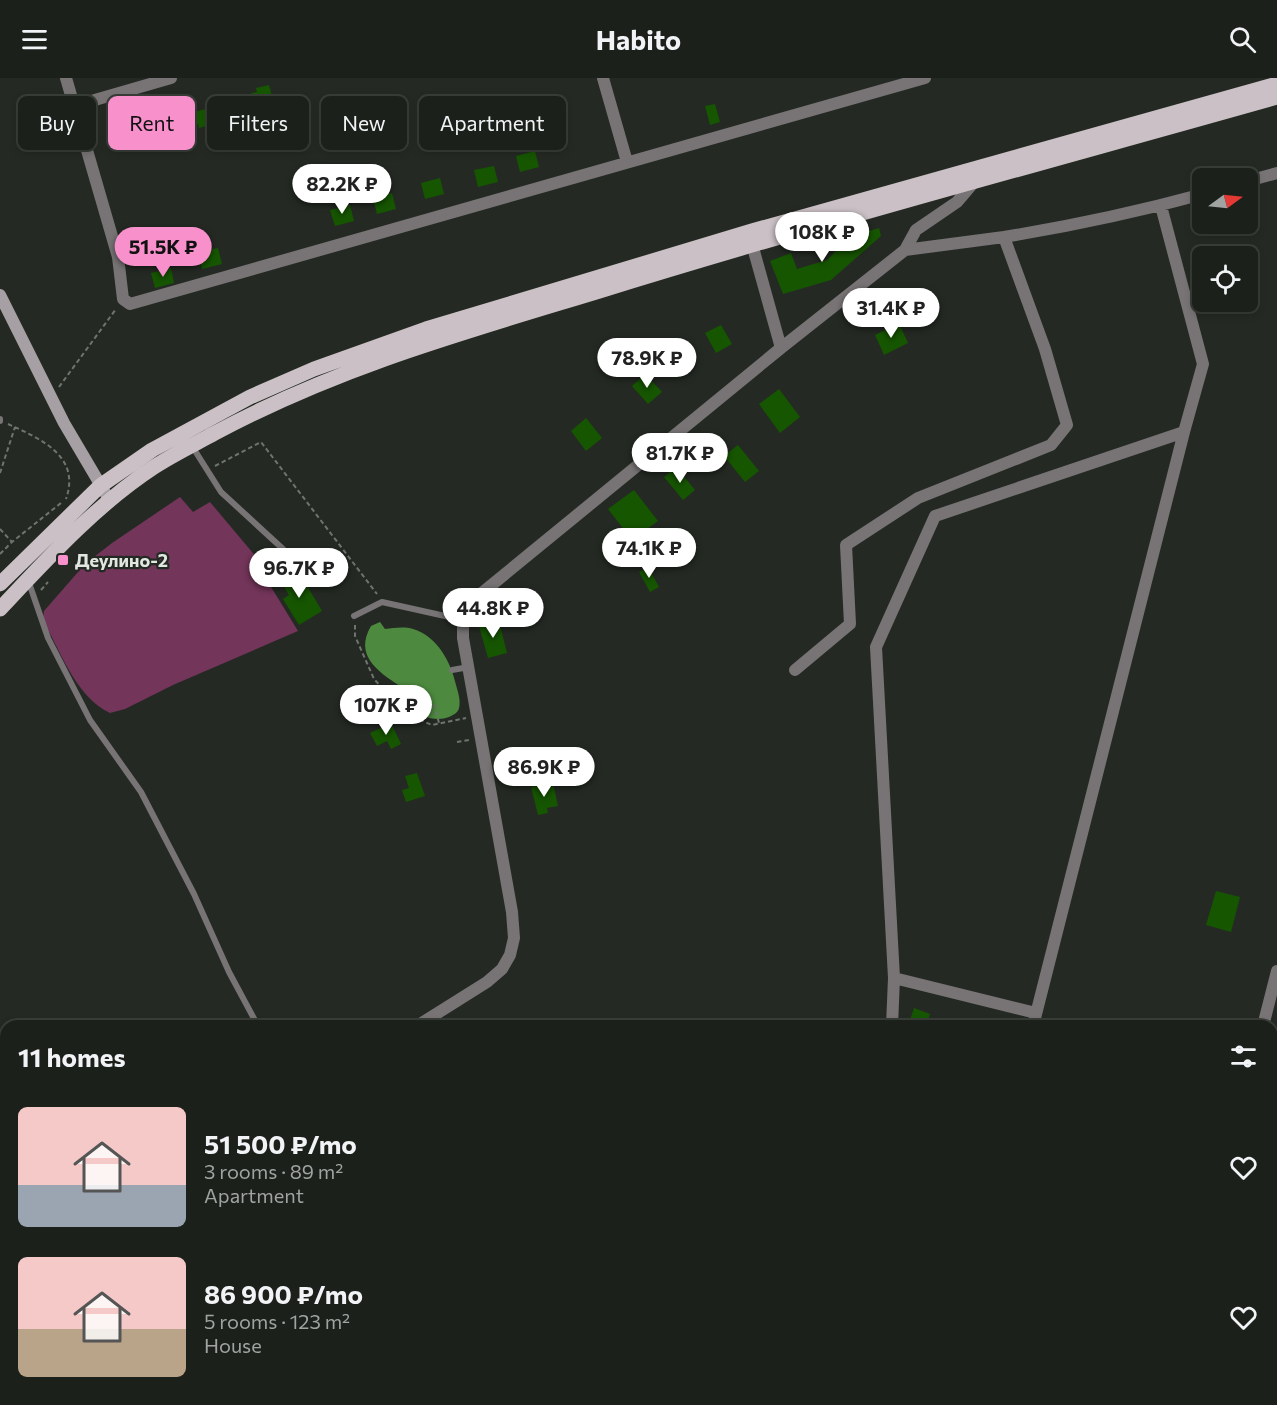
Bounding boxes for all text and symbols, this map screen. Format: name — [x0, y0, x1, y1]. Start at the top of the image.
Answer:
icon: menu — [18, 23, 51, 56]
text: Habito — [596, 23, 681, 56]
icon: search — [1226, 23, 1259, 56]
chip: Buy — [18, 96, 96, 150]
chip: Rent — [108, 96, 195, 150]
chip: Filters — [207, 96, 309, 150]
chip: New — [321, 96, 407, 150]
chip: Apartment — [419, 96, 566, 150]
pin: 82.2K ₽ — [287, 164, 397, 215]
north arrow — [1192, 168, 1258, 234]
map controls — [1192, 168, 1258, 312]
text: 82.2K ₽ — [306, 171, 378, 195]
pin: 108K ₽ — [773, 212, 871, 263]
text: 108K ₽ — [789, 219, 855, 243]
pin: 51.5K ₽ — [108, 227, 218, 278]
text: 51.5K ₽ — [129, 234, 197, 258]
button: locate — [1192, 246, 1258, 312]
pin: 31.4K ₽ — [836, 288, 946, 339]
text: 31.4K ₽ — [856, 295, 926, 319]
pin: 78.9K ₽ — [592, 338, 702, 389]
text: 78.9K ₽ — [611, 345, 683, 369]
pin: 81.7K ₽ — [625, 433, 735, 484]
text: 81.7K ₽ — [646, 440, 714, 464]
pin: 74.1K ₽ — [594, 528, 704, 579]
text: 74.1K ₽ — [616, 535, 682, 559]
pin: 96.7K ₽ — [244, 548, 354, 599]
place label: Деулино-2 — [75, 549, 168, 571]
marker: Деулино-2 — [56, 553, 70, 567]
text: 96.7K ₽ — [263, 555, 335, 579]
pin: 44.8K ₽ — [438, 588, 548, 639]
text: 44.8K ₽ — [457, 595, 529, 619]
pin: 107K ₽ — [337, 685, 435, 736]
text: 107K ₽ — [354, 692, 418, 716]
pin: 86.9K ₽ — [489, 747, 599, 798]
text: 86.9K ₽ — [508, 754, 580, 778]
icon: filters — [1227, 1040, 1260, 1073]
text: 11 homes — [18, 1041, 126, 1072]
text: 51 500 ₽/mo — [204, 1128, 357, 1159]
icon: home — [66, 1131, 138, 1203]
icon: heart — [1227, 1151, 1260, 1184]
text: 3 rooms · 89 m² — [204, 1159, 343, 1183]
text: Apartment — [204, 1183, 304, 1207]
text: 86 900 ₽/mo — [204, 1278, 363, 1309]
icon: home — [66, 1281, 138, 1353]
icon: heart — [1227, 1301, 1260, 1334]
text: 5 rooms · 123 m² — [204, 1309, 350, 1333]
text: House — [204, 1333, 262, 1357]

